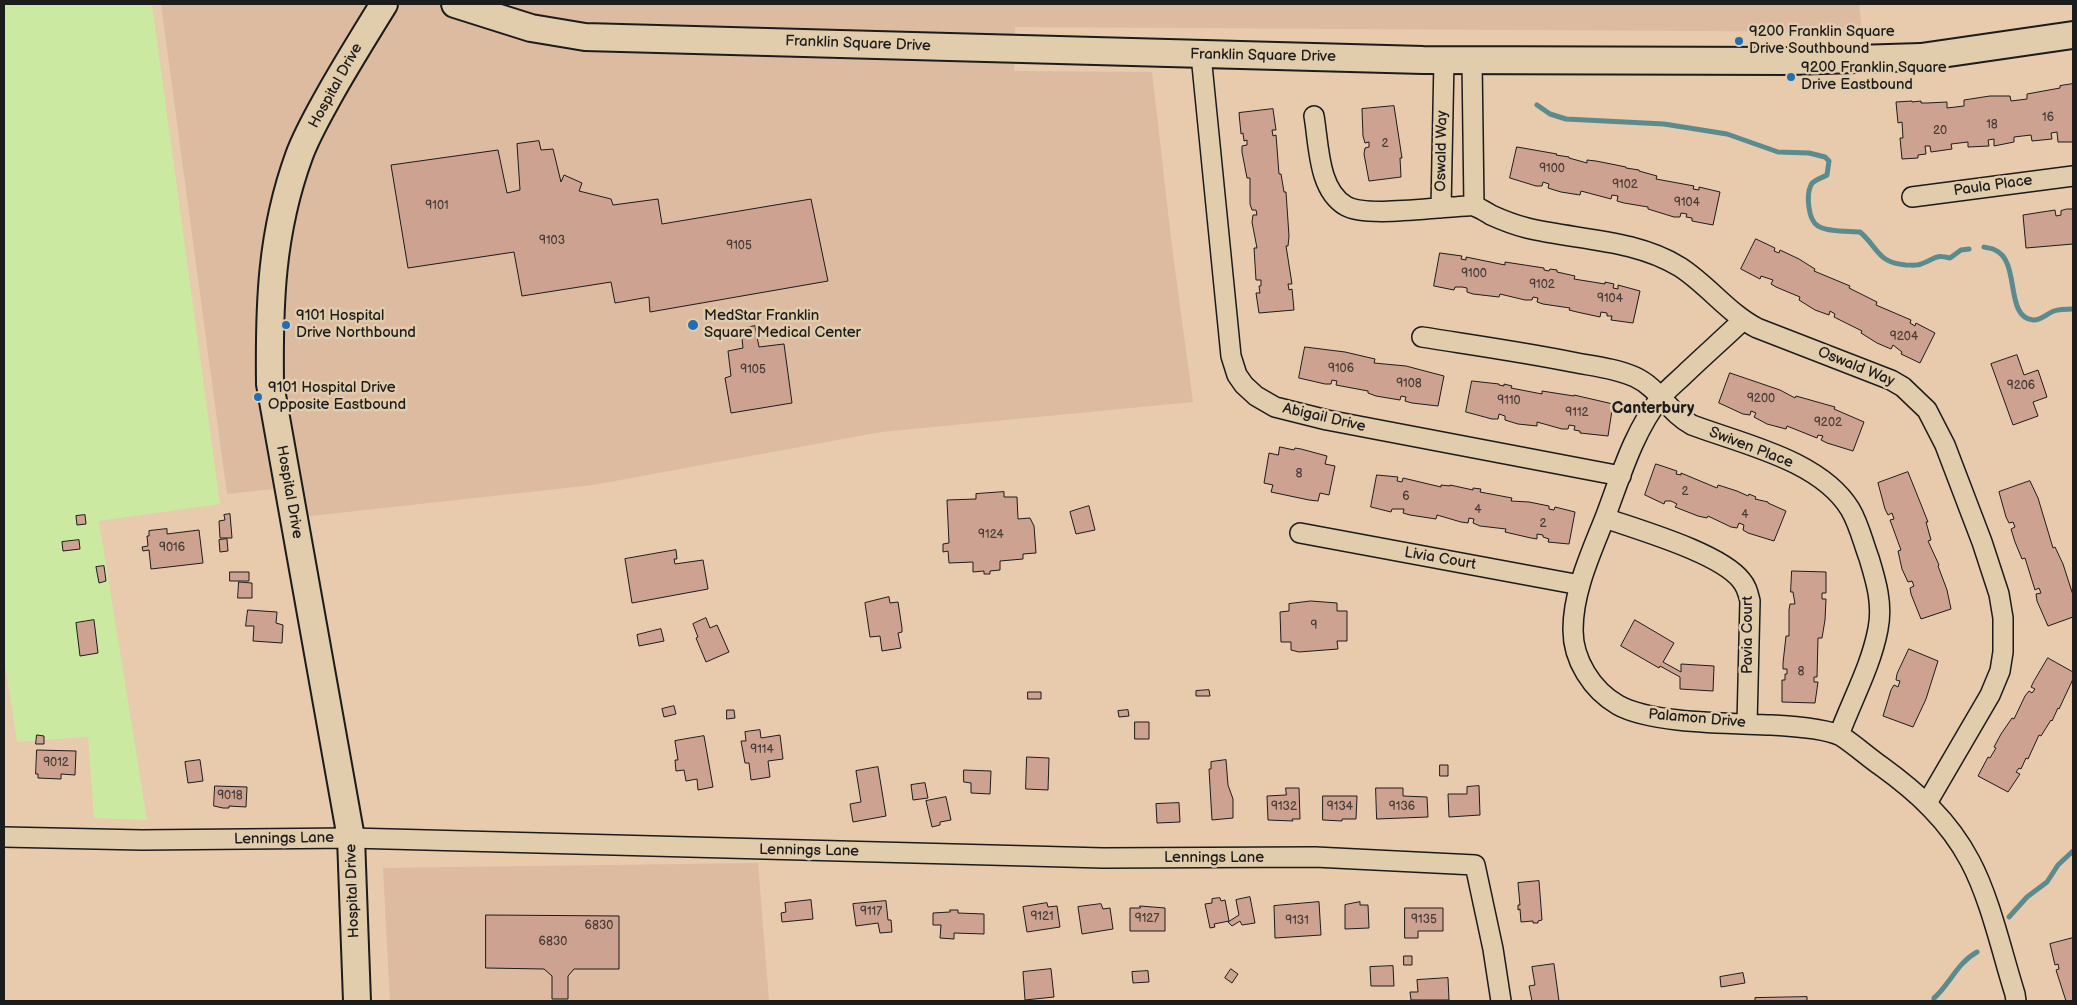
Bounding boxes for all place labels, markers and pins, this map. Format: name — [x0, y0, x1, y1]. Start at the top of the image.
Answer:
place label: 9200 Franklin Square Drive Southbound — [1749, 23, 1895, 58]
marker: 9200 Franklin Square Drive Southbound — [1733, 35, 1745, 47]
place label: 9200 Franklin Square Drive Eastbound — [1801, 59, 1947, 94]
marker: 9200 Franklin Square Drive Eastbound — [1785, 71, 1797, 83]
place label: 9101 Hospital Drive Northbound — [296, 307, 416, 342]
place label: MedStar Franklin Square Medical Center — [704, 307, 861, 342]
marker: MedStar Franklin Square Medical Center — [686, 318, 700, 332]
marker: 9101 Hospital Drive Northbound — [280, 319, 292, 331]
place label: 9101 Hospital Drive Opposite Eastbound — [268, 379, 406, 414]
marker: 9101 Hospital Drive Opposite Eastbound — [252, 391, 264, 403]

